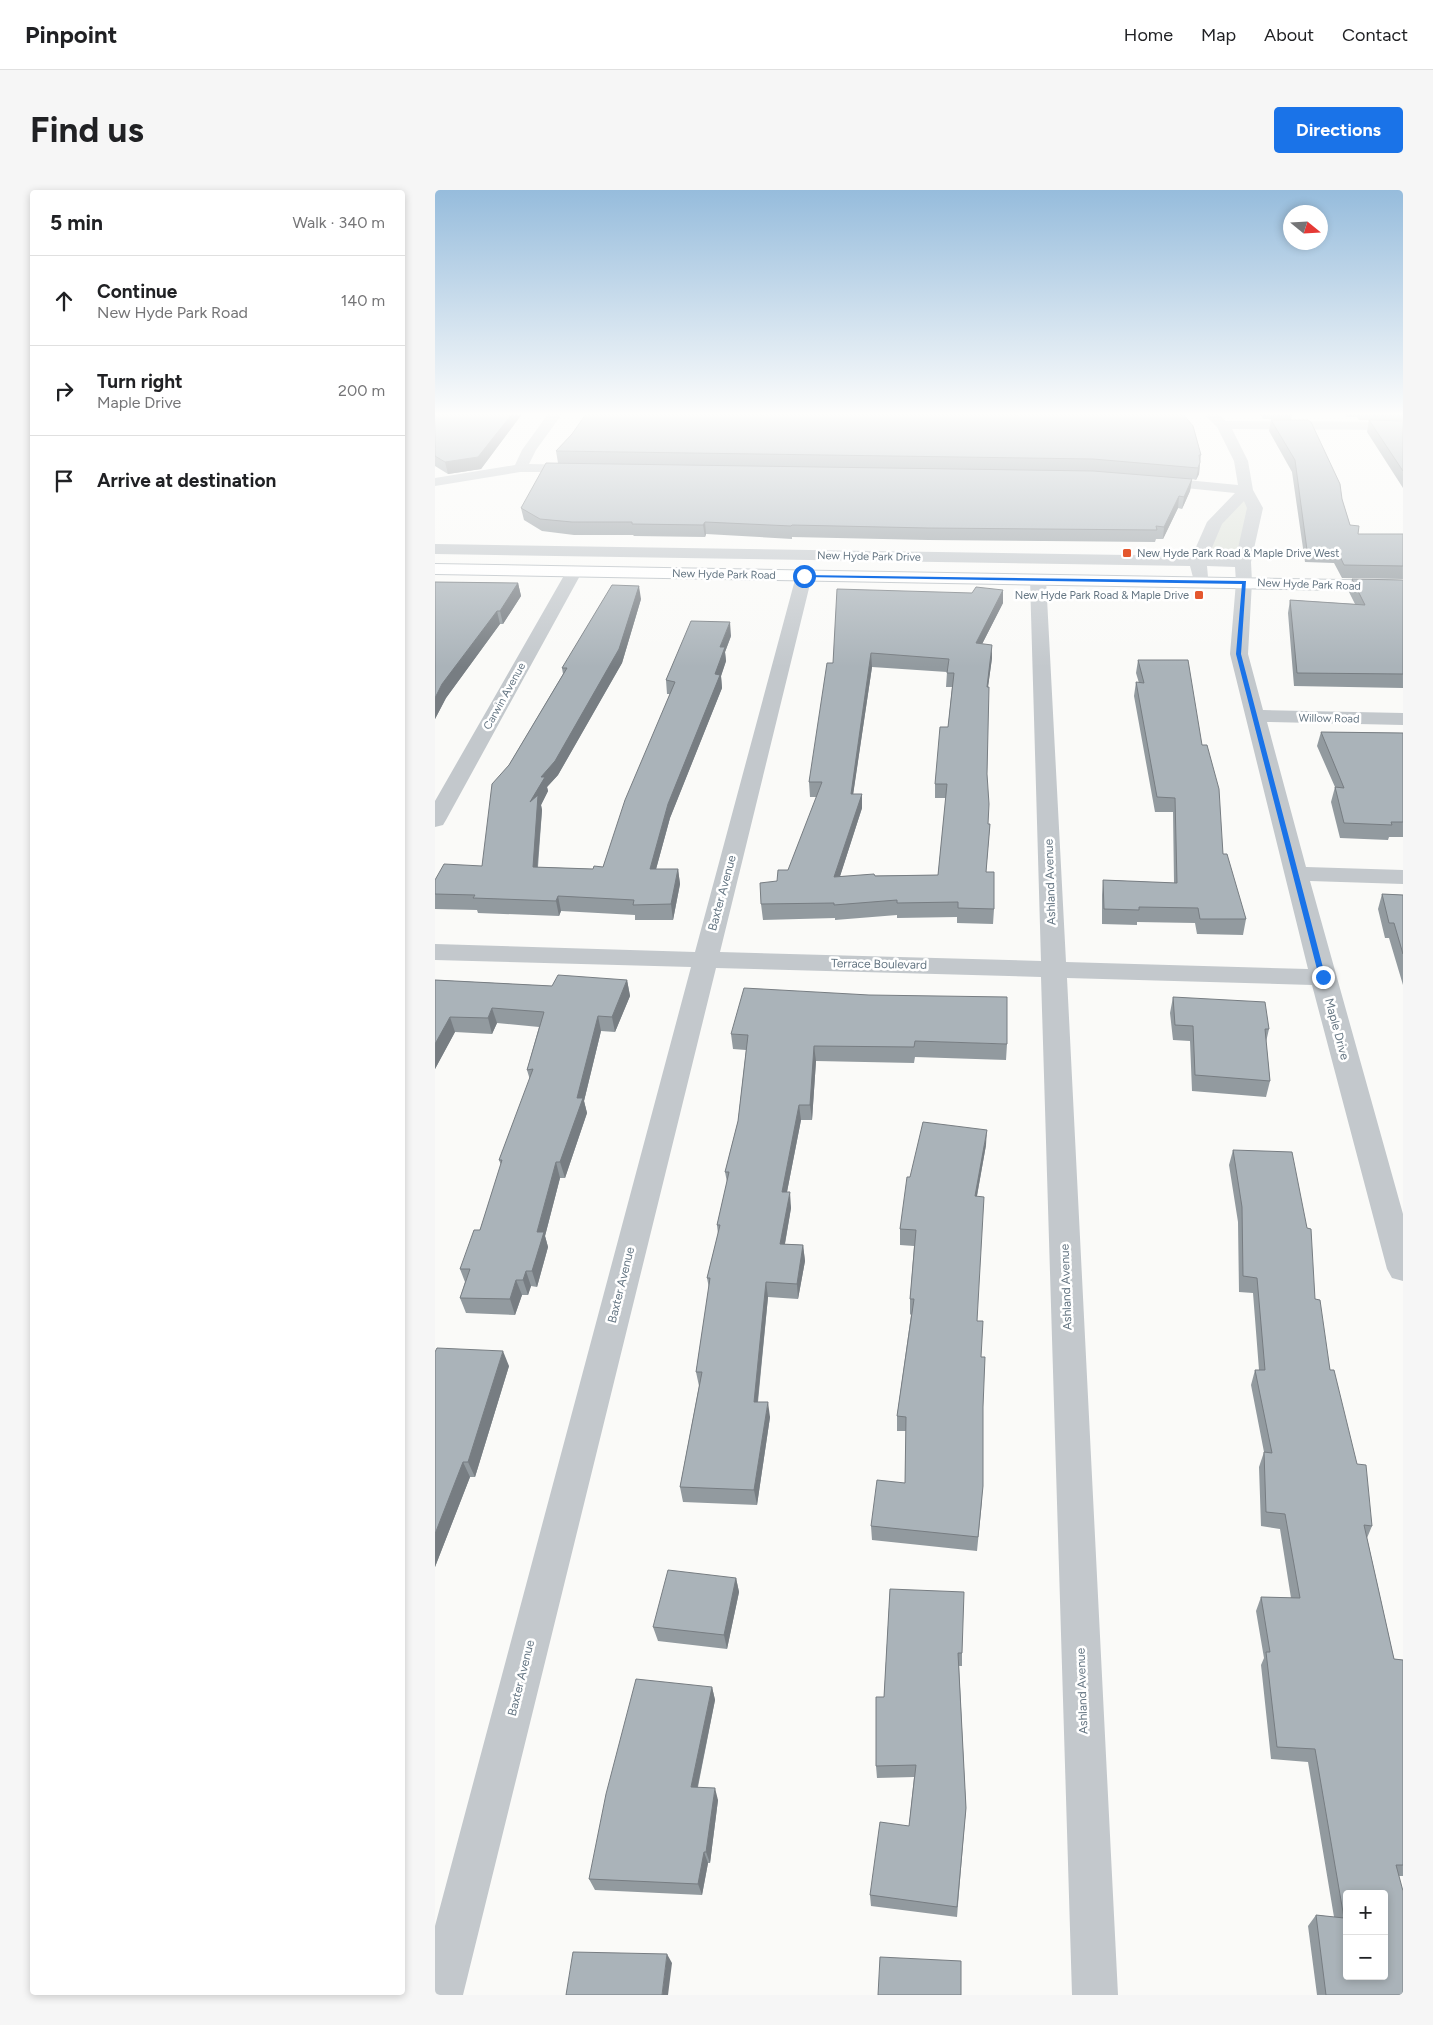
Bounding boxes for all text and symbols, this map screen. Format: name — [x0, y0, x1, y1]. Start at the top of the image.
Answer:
text: Pinpoint — [25, 20, 117, 49]
text: Home — [1124, 24, 1173, 46]
text: Map — [1201, 24, 1236, 46]
text: About — [1264, 24, 1314, 46]
text: Contact — [1342, 24, 1408, 46]
button: Directions — [1274, 107, 1403, 153]
text: Find us — [30, 109, 144, 151]
north arrow — [1283, 205, 1328, 250]
text: 5 min — [50, 210, 103, 235]
text: Walk · 340 m — [292, 213, 385, 232]
text: Continue — [97, 280, 177, 303]
icon: ahead — [50, 287, 78, 315]
text: 140 m — [341, 291, 385, 310]
text: New Hyde Park Road — [97, 303, 248, 322]
text: Turn right — [97, 370, 183, 393]
icon: right — [50, 377, 78, 405]
text: 200 m — [338, 381, 385, 400]
text: Maple Drive — [97, 393, 181, 412]
icon: arrive — [50, 467, 78, 495]
text: Arrive at destination — [97, 469, 276, 492]
marker: New Hyde Park Road & Maple Drive West — [1121, 547, 1133, 559]
place label: New Hyde Park Road & Maple Drive West — [1137, 547, 1339, 560]
street label: New Hyde Park Drive — [817, 549, 921, 564]
route start — [793, 565, 816, 588]
street label: New Hyde Park Road — [672, 567, 776, 582]
street label: New Hyde Park Road — [1257, 576, 1361, 593]
place label: New Hyde Park Road & Maple Drive — [1015, 589, 1189, 602]
marker: New Hyde Park Road & Maple Drive — [1193, 589, 1205, 601]
street label: Carwin Avenue — [481, 661, 528, 732]
street label: Willow Road — [1298, 711, 1360, 726]
street label: Ashland Avenue — [1041, 838, 1059, 925]
street label: Baxter Avenue — [705, 853, 739, 932]
street label: Terrace Boulevard — [831, 956, 927, 972]
route end — [1312, 966, 1335, 989]
street label: Maple Drive — [1322, 997, 1352, 1062]
street label: Ashland Avenue — [1057, 1243, 1075, 1330]
street label: Baxter Avenue — [605, 1245, 637, 1324]
street label: Baxter Avenue — [505, 1638, 537, 1717]
street label: Ashland Avenue — [1073, 1647, 1091, 1734]
map controls — [1343, 1890, 1388, 1980]
button: + — [1343, 1890, 1388, 1935]
button: − — [1343, 1935, 1388, 1980]

